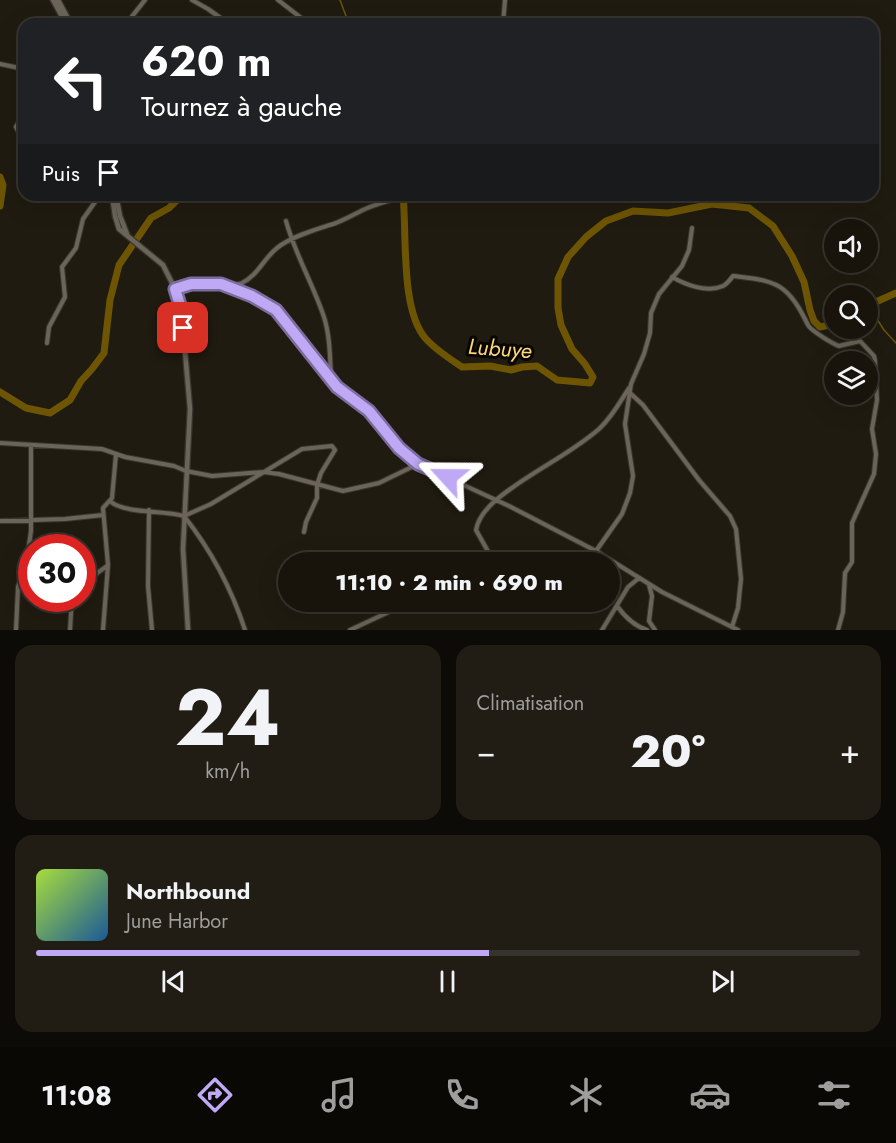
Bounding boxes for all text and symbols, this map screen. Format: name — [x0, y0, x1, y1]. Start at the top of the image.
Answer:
text: 620 m — [141, 31, 272, 92]
icon: left — [42, 42, 120, 120]
text: Tournez à gauche — [141, 87, 342, 126]
icon: arrive — [92, 156, 125, 189]
text: Puis — [42, 157, 80, 189]
map controls — [824, 219, 878, 405]
button: sound — [824, 219, 878, 273]
button: search — [824, 285, 878, 339]
pin — [157, 302, 208, 353]
icon: arrive — [166, 311, 199, 344]
water label: Lubuye — [467, 330, 533, 366]
button: layers — [824, 351, 878, 405]
position arrow — [416, 445, 480, 509]
speed limit sign: 30 — [18, 534, 96, 612]
text: 11:10 · 2 min · 690 m — [335, 566, 563, 598]
text: 24 — [175, 662, 281, 774]
text: Climatisation — [477, 689, 584, 718]
text: 20° — [630, 719, 705, 784]
text: − — [477, 728, 496, 775]
text: + — [840, 728, 860, 775]
text: km/h — [205, 757, 250, 786]
text: Northbound — [126, 875, 250, 907]
text: June Harbor — [126, 907, 228, 936]
icon: previous — [157, 965, 190, 998]
icon: pause — [431, 965, 464, 998]
icon: next — [706, 965, 739, 998]
icon: directions — [194, 1074, 236, 1116]
icon: music — [318, 1074, 360, 1116]
icon: phone — [441, 1074, 483, 1116]
icon: climate — [565, 1074, 607, 1116]
icon: car — [689, 1074, 731, 1116]
icon: filters — [813, 1074, 855, 1116]
text: 11:08 — [41, 1076, 112, 1115]

